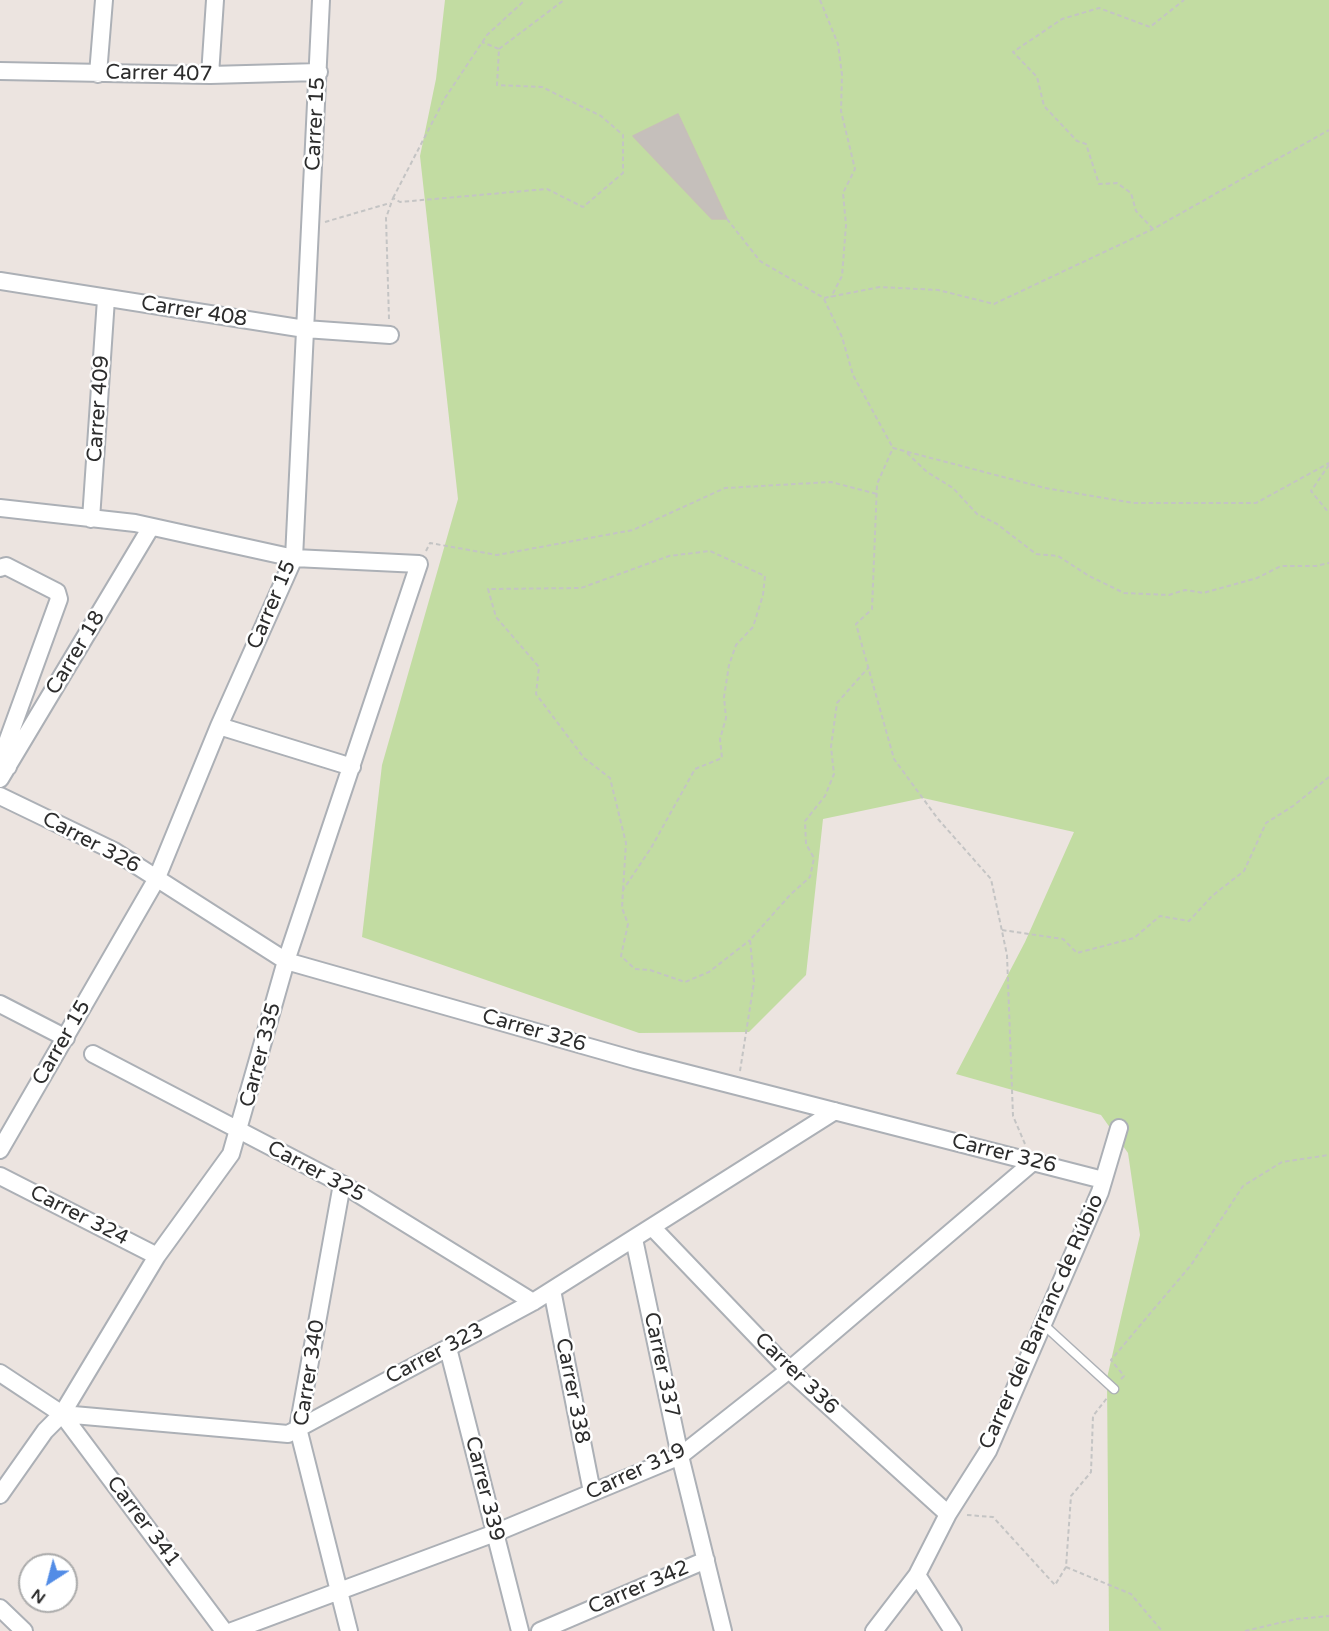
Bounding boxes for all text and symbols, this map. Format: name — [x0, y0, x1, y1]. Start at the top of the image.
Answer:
street label: Carrer 407 — [105, 60, 213, 88]
street label: Carrer 15 — [301, 76, 331, 172]
street label: Carrer 408 — [139, 291, 249, 333]
street label: Carrer 409 — [83, 355, 115, 463]
street label: Carrer 15 — [242, 557, 302, 653]
street label: Carrer 18 — [41, 606, 111, 700]
street label: Carrer 326 — [38, 807, 144, 879]
street label: Carrer 15 — [28, 996, 96, 1090]
street label: Carrer 335 — [235, 1000, 287, 1110]
street label: Carrer 326 — [479, 1004, 589, 1058]
street label: Carrer 326 — [949, 1129, 1059, 1179]
street label: Carrer 325 — [263, 1136, 369, 1208]
street label: Carrer 324 — [26, 1180, 132, 1252]
street label: Carrer del Barranc de Rúbio — [974, 1191, 1110, 1453]
street label: Carrer 337 — [638, 1310, 684, 1420]
street label: Carrer 340 — [289, 1318, 331, 1428]
street label: Carrer 323 — [382, 1318, 488, 1390]
street label: Carrer 336 — [749, 1328, 843, 1420]
street label: Carrer 338 — [549, 1336, 595, 1446]
street label: Carrer 339 — [459, 1434, 509, 1544]
street label: Carrer 319 — [582, 1438, 690, 1506]
street label: Carrer 341 — [101, 1472, 185, 1572]
north arrow — [18, 1553, 78, 1613]
street label: Carrer 342 — [585, 1555, 693, 1621]
text: N — [28, 1584, 50, 1608]

